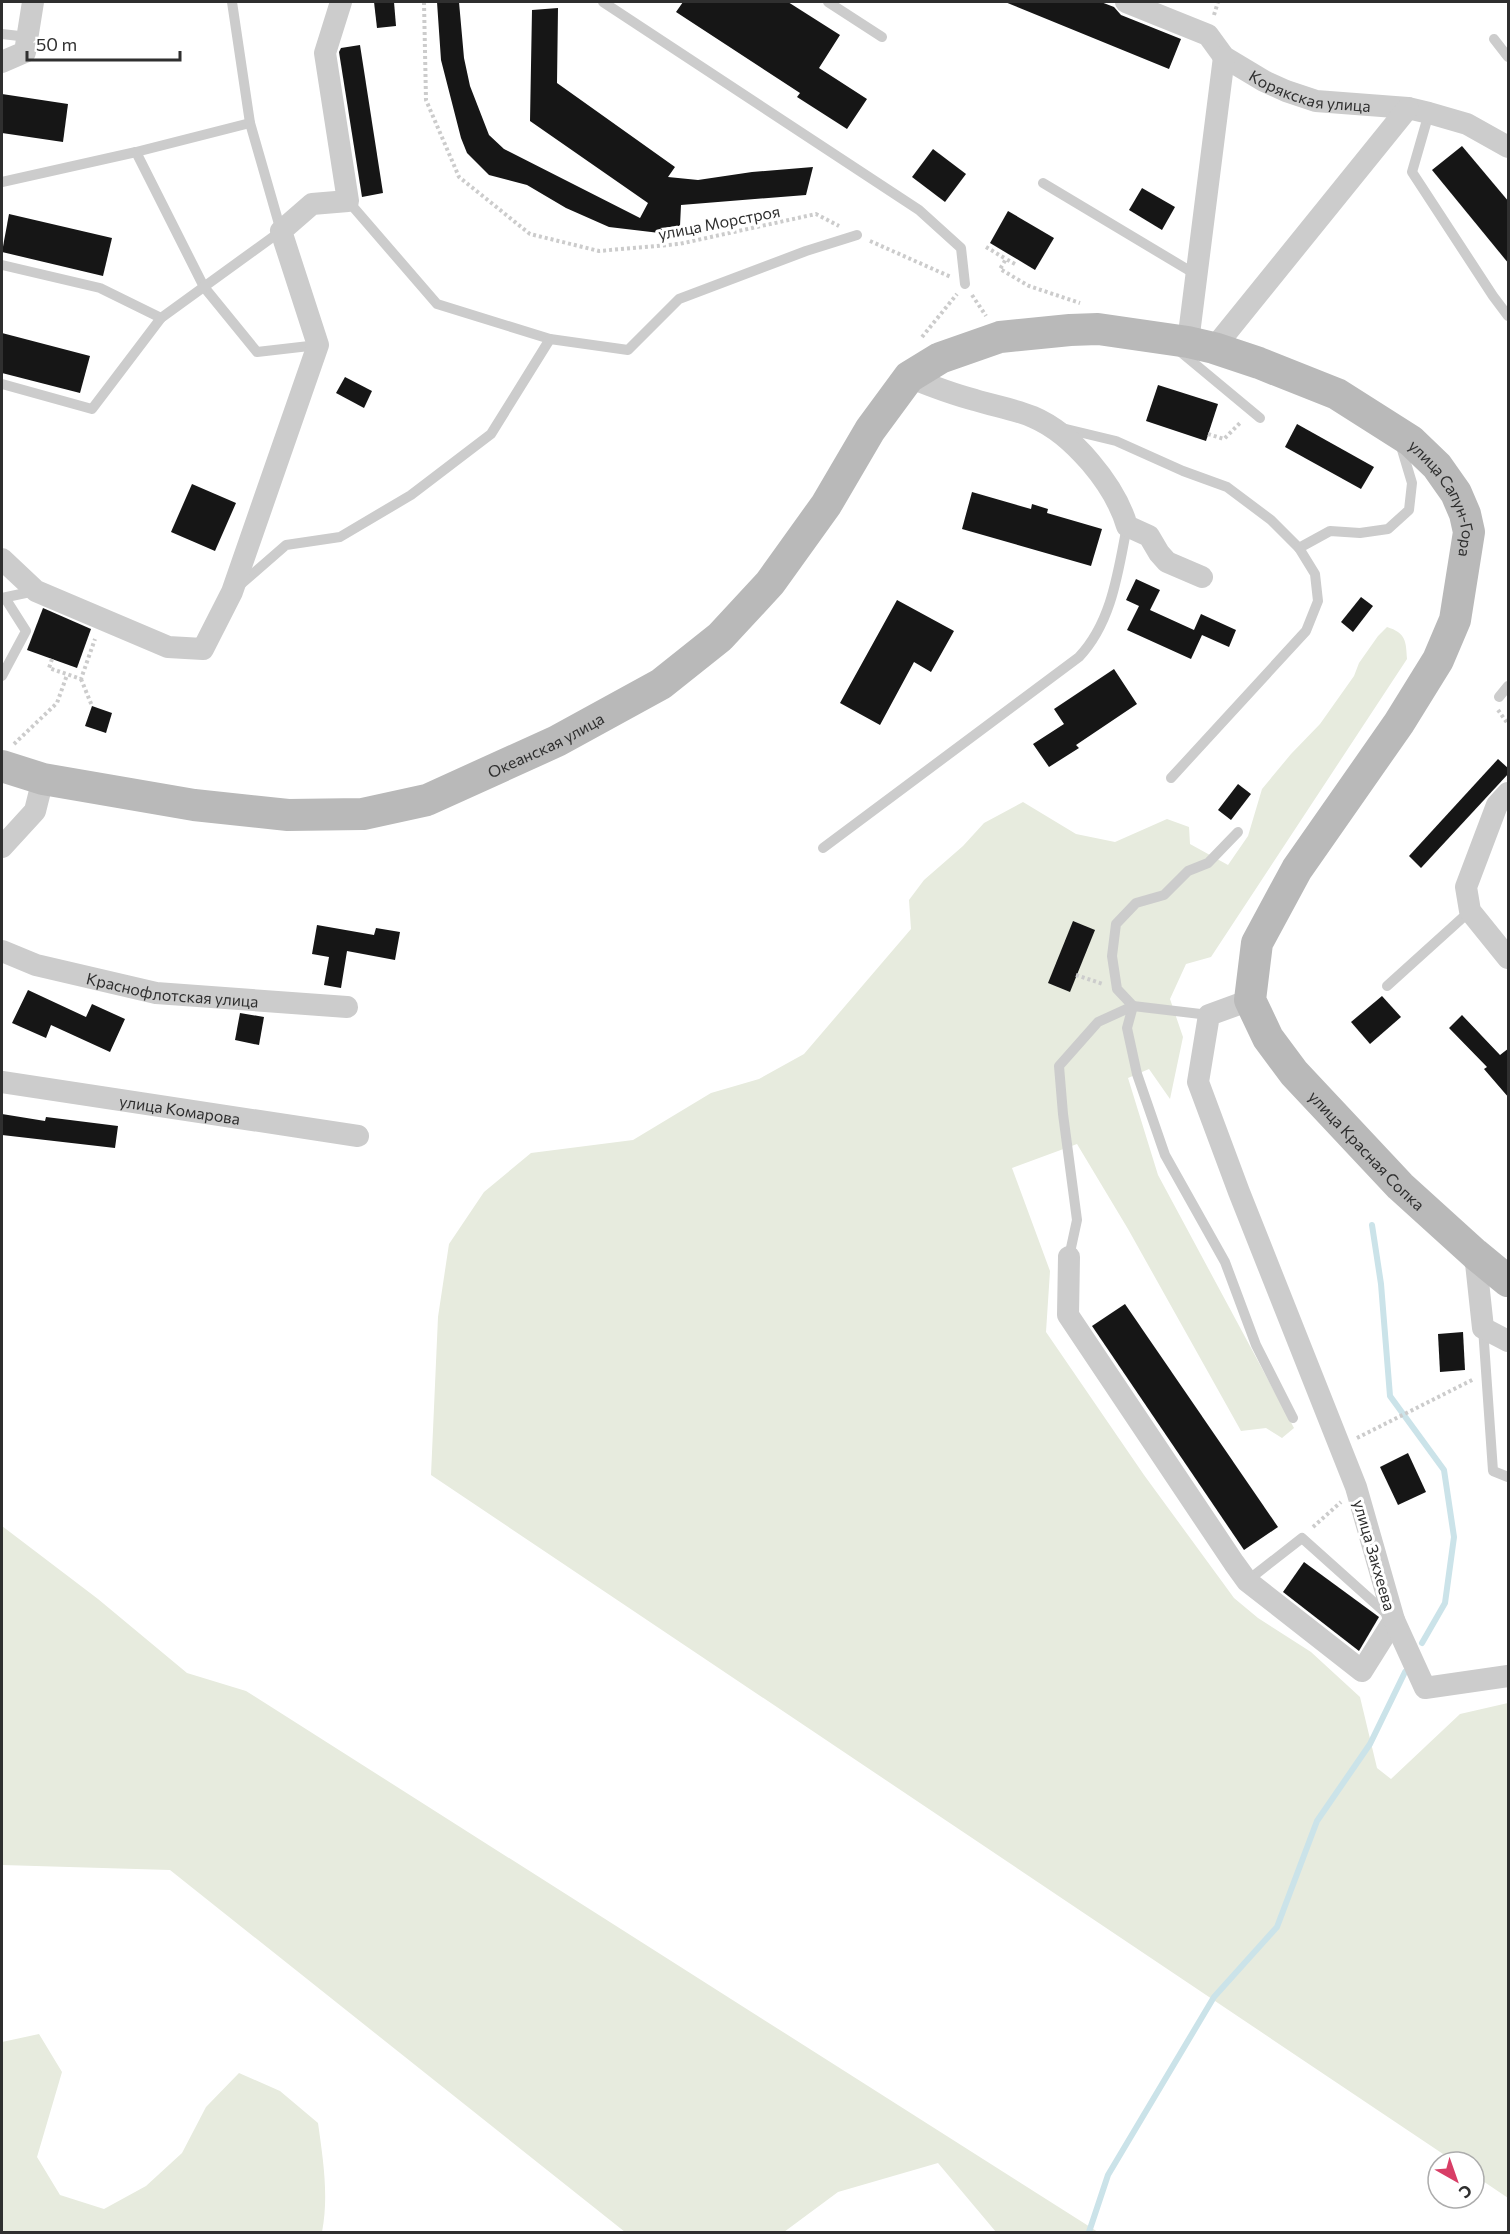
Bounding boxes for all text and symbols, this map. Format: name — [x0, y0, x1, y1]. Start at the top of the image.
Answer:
scale bar — [27, 24, 180, 62]
text: 50 m — [36, 33, 77, 55]
street label: Корякская улица — [1246, 65, 1371, 115]
street label: улица Морстроя — [656, 201, 782, 243]
street label: улица Сапун-Гора — [1405, 435, 1479, 559]
street label: Океанская улица — [484, 708, 607, 781]
street label: Краснофлотская улица — [85, 968, 259, 1010]
street label: улица Красная Сопка — [1306, 1086, 1429, 1214]
street label: улица Комарова — [118, 1090, 242, 1128]
street label: улица Закхеева — [1350, 1497, 1400, 1613]
north arrow — [1426, 2150, 1486, 2210]
text: С — [1456, 2181, 1476, 2203]

